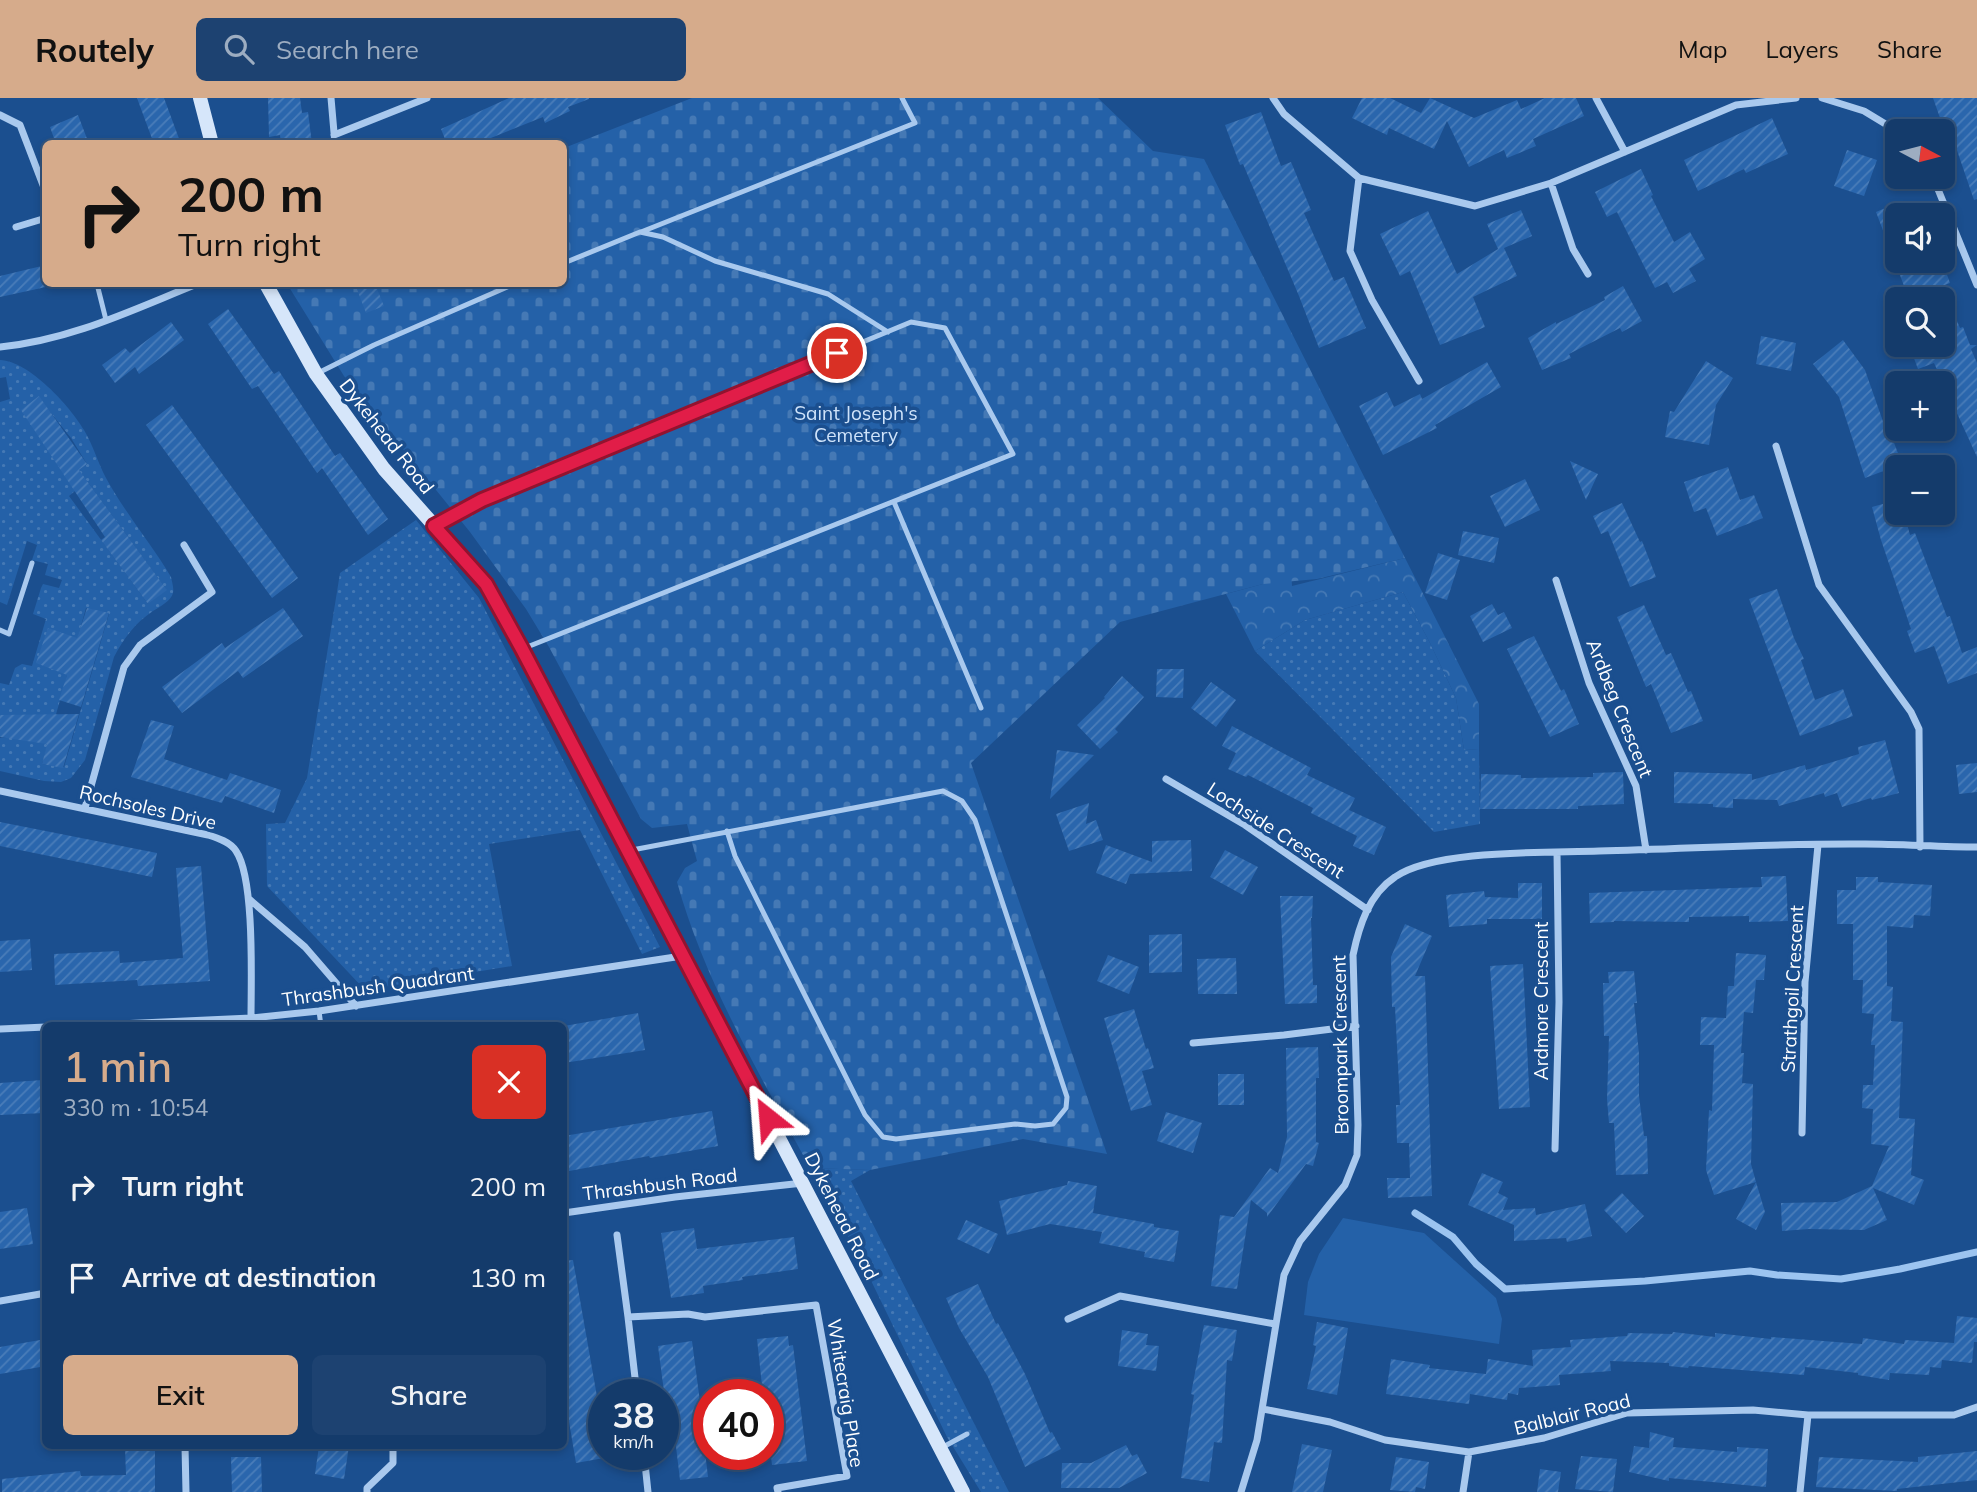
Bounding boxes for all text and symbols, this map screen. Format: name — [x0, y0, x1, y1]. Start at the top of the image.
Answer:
search box — [196, 18, 686, 81]
text: Routely — [35, 29, 154, 70]
icon: search — [220, 30, 258, 68]
text: Search here — [276, 33, 419, 66]
text: Map — [1678, 34, 1727, 64]
text: Layers — [1765, 34, 1839, 64]
text: Share — [1877, 34, 1942, 64]
north arrow — [1885, 119, 1955, 189]
map controls — [1885, 119, 1955, 525]
text: 200 m — [178, 163, 324, 224]
icon: right — [63, 168, 154, 259]
button: sound — [1885, 203, 1955, 273]
text: Turn right — [178, 224, 321, 264]
button: search — [1885, 287, 1955, 357]
pin — [807, 323, 867, 383]
icon: arrive — [818, 334, 856, 372]
button: + — [1885, 371, 1955, 441]
street label: Dykehead Road — [334, 373, 440, 499]
park label: Saint Joseph's Cemetery — [794, 401, 918, 447]
button: − — [1885, 455, 1955, 525]
street label: Ardbeg Crescent — [1581, 635, 1659, 781]
street label: Lochside Crescent — [1203, 777, 1350, 884]
street label: Rochsoles Drive — [77, 780, 219, 834]
street label: Strathgoil Crescent — [1776, 904, 1808, 1073]
street label: Ardmore Crescent — [1529, 921, 1553, 1080]
street label: Broompark Crescent — [1326, 955, 1354, 1135]
street label: Thrashbush Quadrant — [280, 961, 476, 1011]
text: 1 min — [63, 1040, 172, 1093]
button: close — [472, 1045, 546, 1119]
position arrow — [731, 1081, 805, 1155]
text: 330 m · 10:54 — [63, 1093, 208, 1122]
street label: Dykehead Road — [800, 1148, 884, 1284]
street label: Thrashbush Road — [581, 1163, 739, 1205]
icon: right — [63, 1168, 101, 1206]
text: Turn right — [122, 1170, 243, 1203]
text: 200 m — [470, 1170, 546, 1203]
icon: arrive — [63, 1259, 101, 1297]
text: Arrive at destination — [122, 1261, 377, 1294]
text: 130 m — [470, 1261, 546, 1294]
street label: Whitecraig Place — [822, 1317, 870, 1469]
button: Exit — [63, 1355, 298, 1435]
button: Share — [312, 1355, 546, 1435]
speed limit sign: 40 — [693, 1379, 784, 1470]
street label: Balblair Road — [1511, 1388, 1633, 1440]
text: 38 — [612, 1393, 655, 1437]
text: km/h — [613, 1430, 654, 1453]

